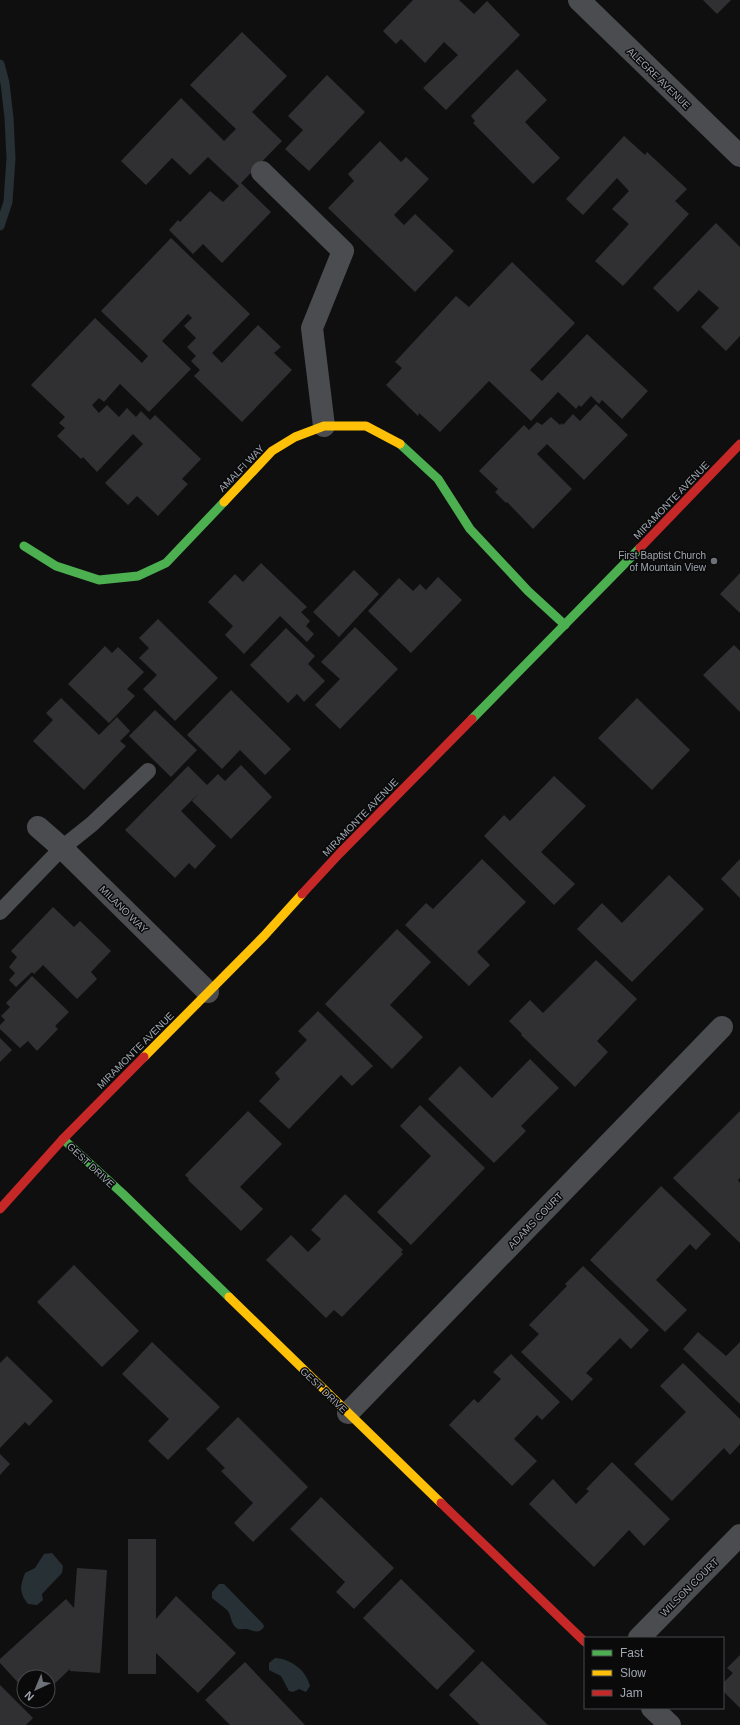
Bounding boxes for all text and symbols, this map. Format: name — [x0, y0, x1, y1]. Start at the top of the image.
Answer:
street label: ALEGRE AVENUE — [625, 46, 693, 111]
street label: AMALFI WAY — [216, 443, 267, 494]
street label: MIRAMONTE AVENUE — [631, 459, 712, 541]
place label: First Baptist Church of Mountain View — [618, 550, 707, 573]
marker: First Baptist Church of Mountain View — [709, 556, 719, 566]
street label: MIRAMONTE AVENUE — [320, 776, 401, 858]
street label: MILANO WAY — [97, 884, 150, 935]
street label: MIRAMONTE AVENUE — [95, 1010, 176, 1091]
street label: GEST DRIVE — [65, 1141, 117, 1190]
street label: ADAMS COURT — [506, 1190, 565, 1251]
street label: GEST DRIVE — [298, 1365, 349, 1416]
street label: WILSON COURT — [658, 1556, 721, 1619]
legend — [584, 1637, 724, 1709]
text: Fast — [620, 1646, 644, 1660]
text: Slow — [620, 1666, 646, 1680]
north arrow — [16, 1669, 56, 1709]
text: Jam — [620, 1686, 643, 1700]
text: N — [22, 1689, 36, 1703]

